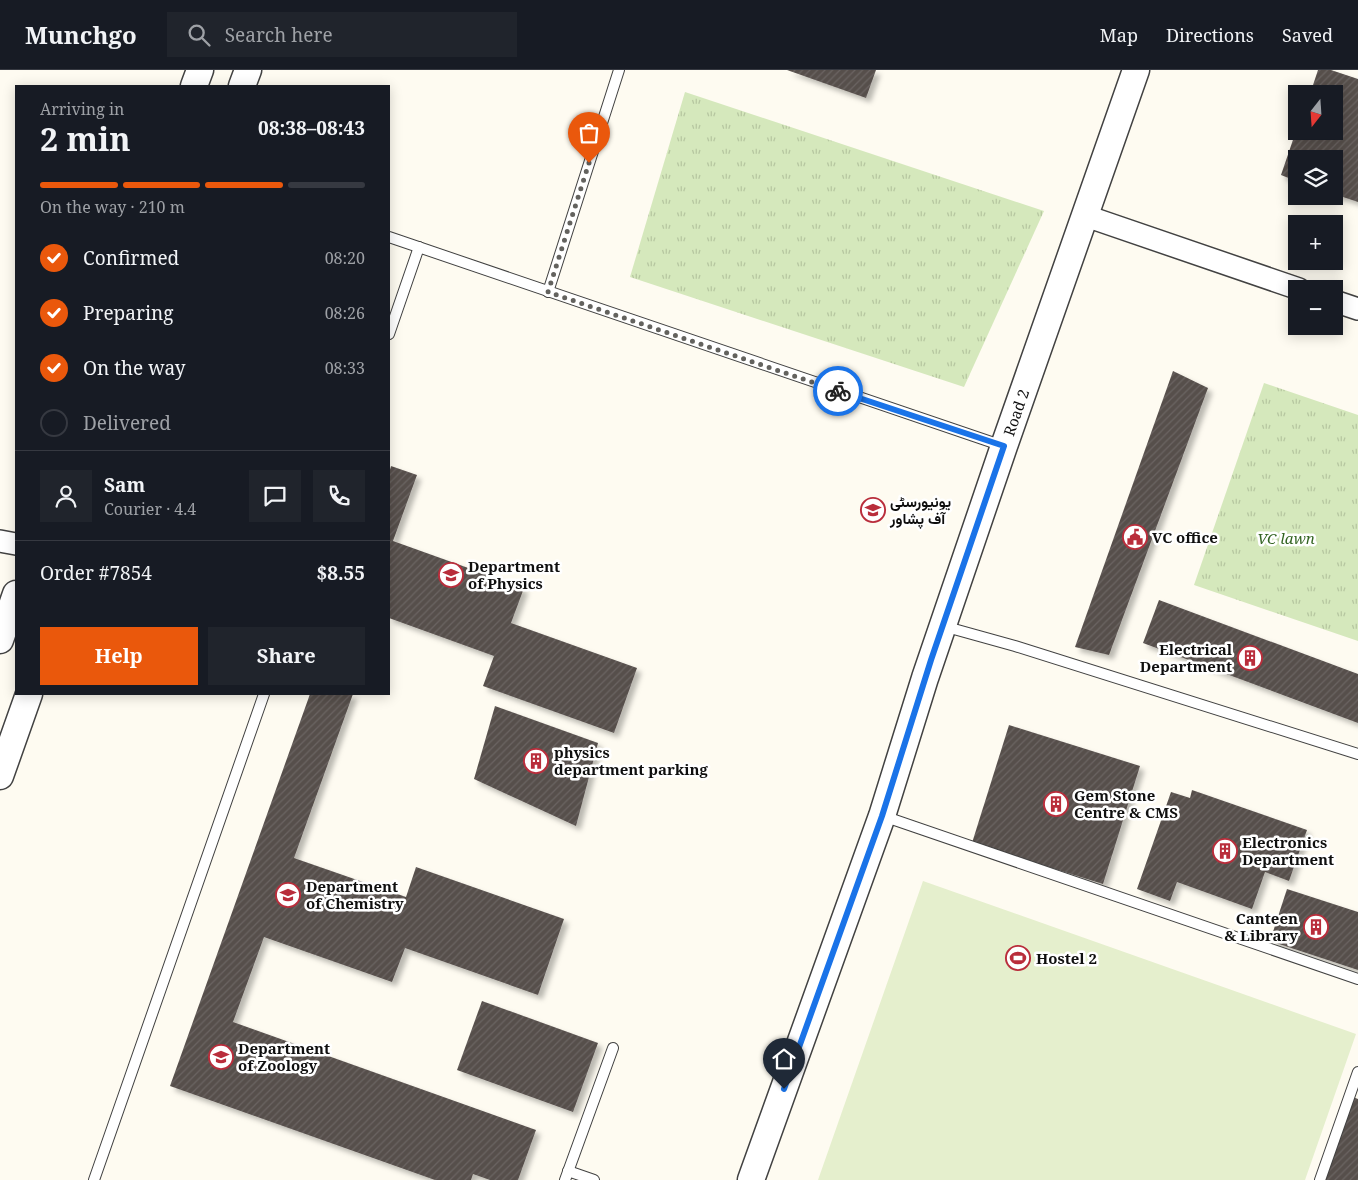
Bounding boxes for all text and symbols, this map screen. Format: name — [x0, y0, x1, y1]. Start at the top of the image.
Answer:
search box — [167, 12, 517, 57]
text: Munchgo — [25, 18, 137, 51]
icon: search — [185, 21, 213, 49]
text: Search here — [225, 22, 333, 48]
text: Map — [1100, 23, 1138, 47]
text: Directions — [1166, 23, 1254, 47]
text: Saved — [1282, 23, 1333, 47]
north arrow — [1288, 85, 1342, 140]
map controls — [1288, 85, 1343, 335]
text: Arriving in — [40, 98, 124, 120]
pin — [568, 112, 610, 163]
text: 08:38–08:43 — [258, 115, 365, 141]
text: 2 min — [40, 117, 131, 160]
icon: bag — [575, 119, 603, 147]
button: layers — [1288, 150, 1343, 205]
text: On the way · 210 m — [40, 196, 185, 218]
button: + — [1288, 215, 1343, 270]
icon: check — [40, 244, 68, 272]
text: Confirmed — [83, 245, 179, 271]
text: 08:20 — [325, 247, 365, 269]
button: − — [1288, 280, 1343, 335]
icon: check — [40, 299, 68, 327]
text: Preparing — [83, 300, 173, 326]
text: 08:26 — [325, 302, 365, 324]
icon: check — [40, 354, 68, 382]
text: On the way — [83, 355, 186, 381]
text: 08:33 — [325, 357, 365, 379]
courier — [813, 366, 863, 416]
icon: bike — [824, 377, 852, 405]
street label: Road 2 — [998, 386, 1033, 439]
text: Delivered — [83, 410, 171, 436]
button: person — [40, 470, 92, 522]
button: chat — [249, 470, 301, 522]
button: phone — [313, 470, 365, 522]
text: Sam — [104, 472, 145, 498]
place label: یونیورسٹی آف پشاور — [889, 491, 951, 529]
school or university icon: یونیورسٹی آف پشاور — [860, 497, 886, 523]
text: Courier · 4.4 — [104, 498, 196, 520]
public building icon: VC office — [1122, 524, 1148, 550]
place label: VC office — [1152, 527, 1218, 547]
park label: VC lawn — [1257, 528, 1315, 548]
place label: Department of Physics — [468, 556, 560, 593]
text: Order #7854 — [40, 560, 152, 586]
text: $8.55 — [316, 560, 365, 586]
school or university icon: Department of Physics — [438, 562, 464, 588]
button: Help — [40, 627, 198, 685]
button: Share — [208, 627, 365, 685]
place label: Electrical Department — [1140, 639, 1233, 676]
building icon: Electrical Department — [1237, 645, 1263, 671]
place label: physics department parking — [554, 742, 709, 779]
building icon: physics department parking — [523, 748, 549, 774]
place label: Gem Stone Centre & CMS — [1074, 785, 1178, 822]
building icon: Gem Stone Centre & CMS — [1043, 791, 1069, 817]
place label: Electronics Department — [1242, 832, 1334, 869]
building icon: Electronics Department — [1212, 838, 1238, 864]
place label: Department of Chemistry — [306, 876, 404, 913]
school or university icon: Department of Chemistry — [275, 882, 301, 908]
place label: Canteen & Library — [1224, 908, 1298, 945]
building icon: Canteen & Library — [1303, 914, 1329, 940]
sports icon: Hostel 2 — [1005, 945, 1031, 971]
place label: Hostel 2 — [1036, 948, 1097, 968]
place label: Department of Zoology — [238, 1038, 330, 1075]
pin — [763, 1038, 805, 1089]
school or university icon: Department of Zoology — [208, 1044, 234, 1070]
icon: home — [770, 1045, 798, 1073]

